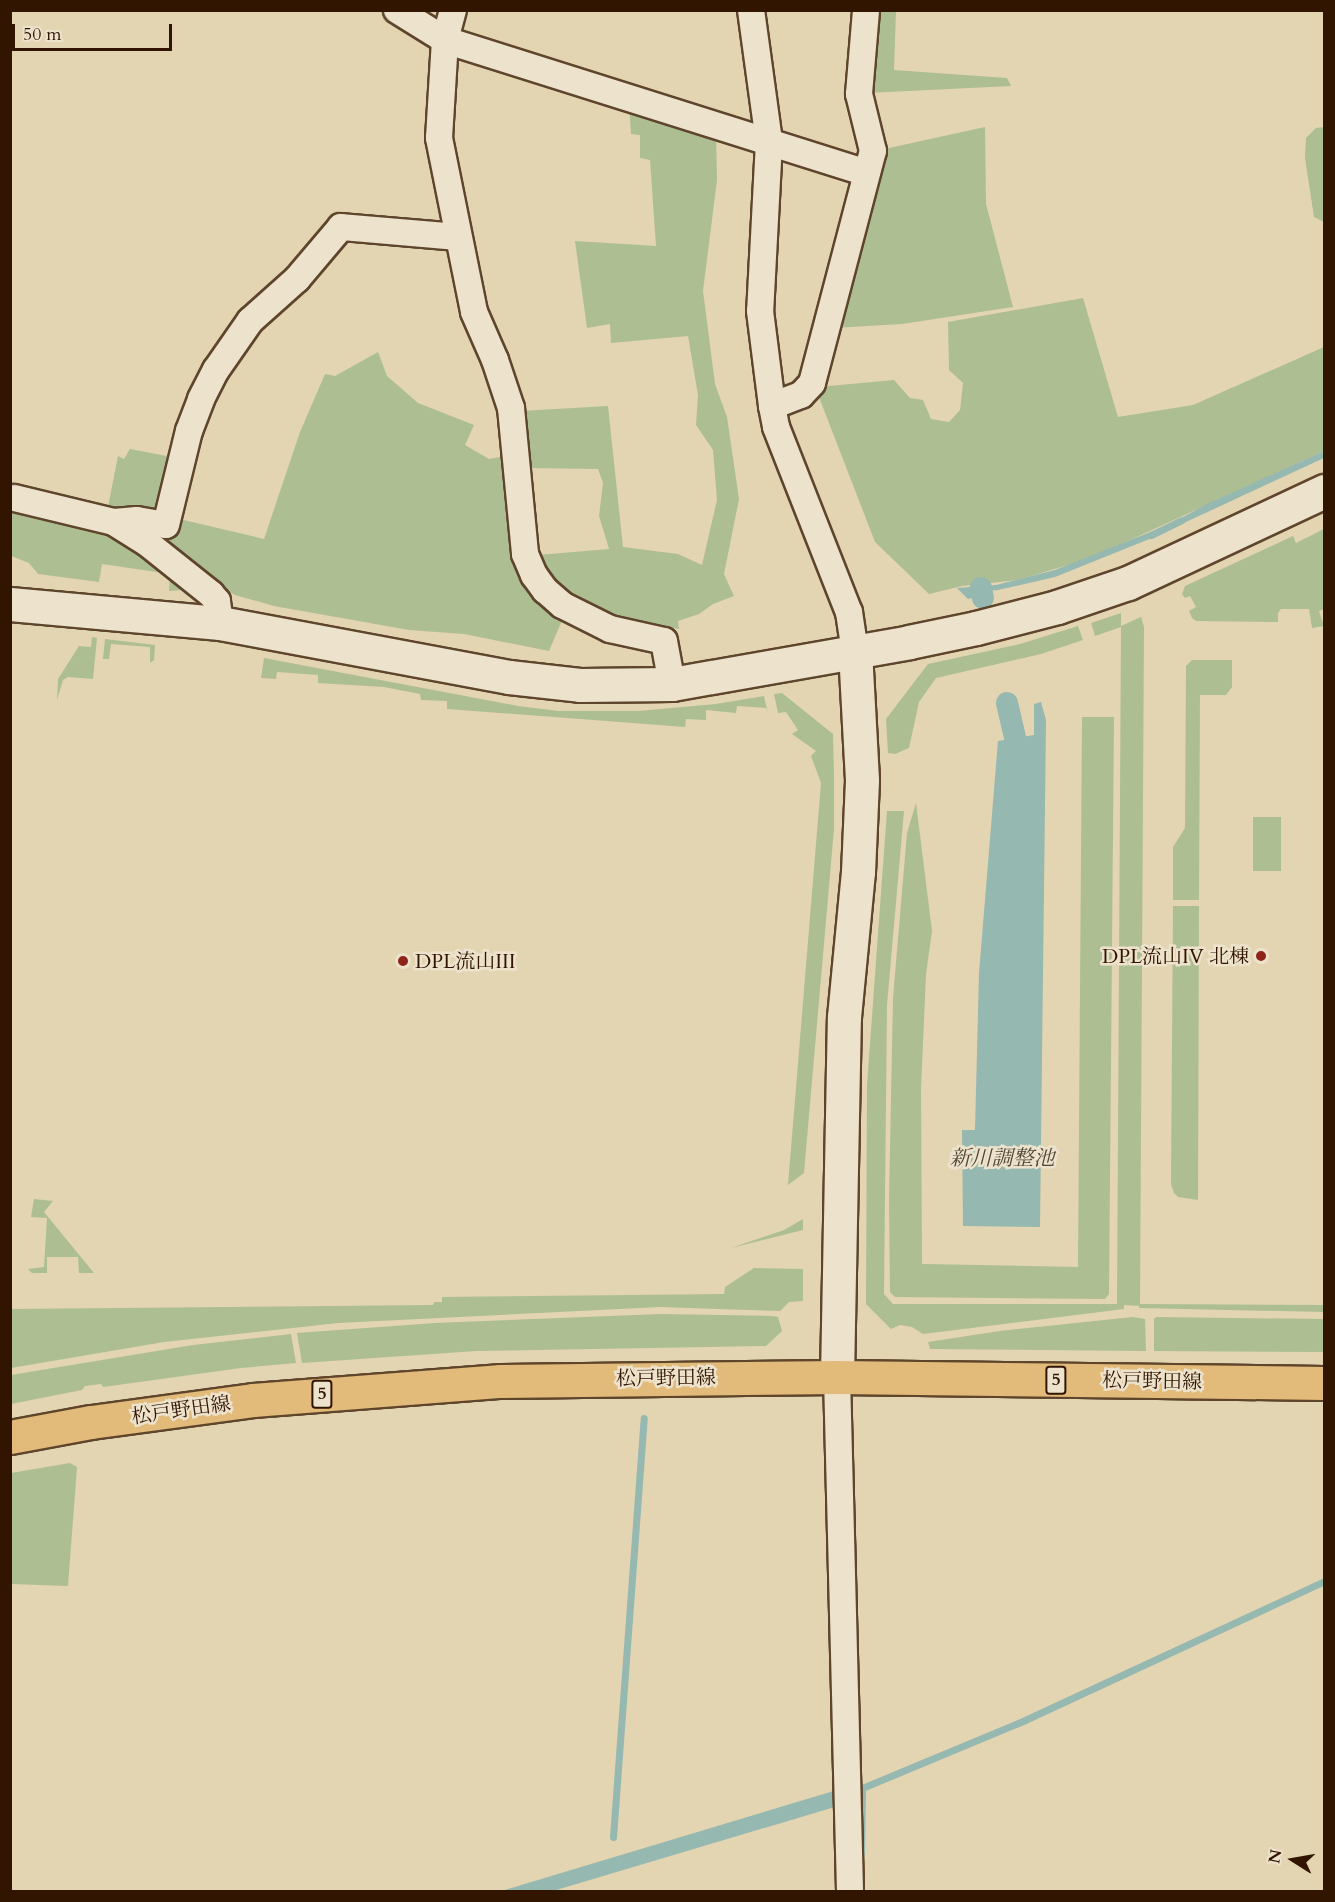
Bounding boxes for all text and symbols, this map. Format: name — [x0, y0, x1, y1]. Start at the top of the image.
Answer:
scale bar — [15, 12, 176, 50]
text: 50 m — [23, 22, 62, 47]
place label: DPL流山IV 北棟 — [1102, 944, 1249, 968]
place label: DPL流山III — [415, 949, 516, 973]
marker: DPL流山IV 北棟 — [1254, 949, 1268, 963]
marker: DPL流山III — [396, 954, 410, 968]
water label: 新川調整池 — [950, 1146, 1054, 1172]
street label: 松戸野田線 — [616, 1365, 716, 1391]
road number: 5 — [1044, 1365, 1068, 1395]
street label: 松戸野田線 — [1102, 1368, 1202, 1394]
road number: 5 — [310, 1379, 334, 1409]
street label: 松戸野田線 — [130, 1391, 232, 1429]
north arrow — [1263, 1830, 1323, 1890]
text: N — [1263, 1848, 1287, 1865]

